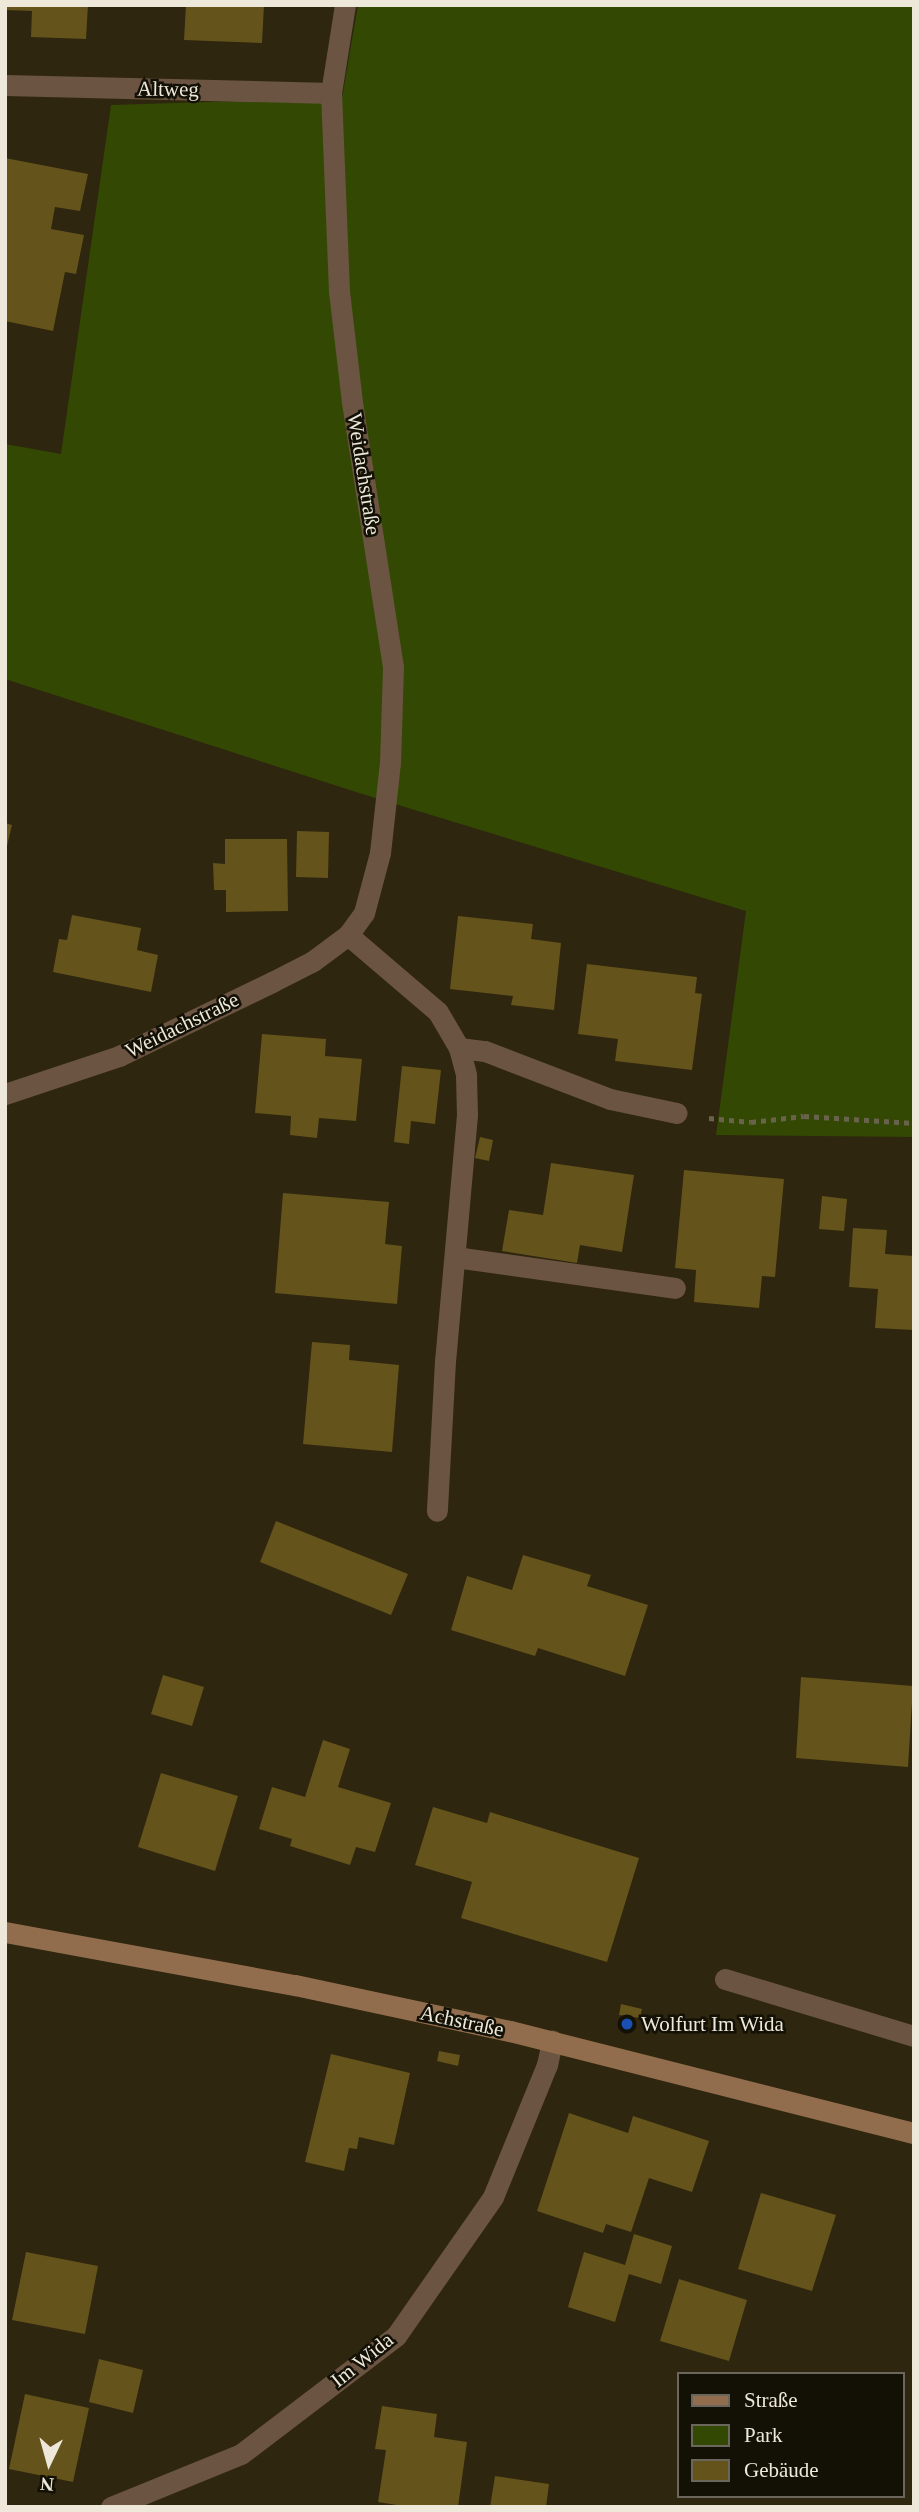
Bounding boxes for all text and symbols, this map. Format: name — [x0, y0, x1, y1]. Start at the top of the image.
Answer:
street label: Altweg — [137, 76, 199, 102]
street label: Weidachstraße — [342, 411, 386, 537]
street label: Weidachstraße — [121, 987, 243, 1063]
street label: Achstraße — [418, 2000, 506, 2042]
place label: Wolfurt Im Wida — [641, 2011, 784, 2037]
marker: Wolfurt Im Wida — [619, 2016, 635, 2032]
street label: Im Wida — [326, 2327, 398, 2393]
legend — [678, 2372, 905, 2498]
text: Straße — [744, 2388, 798, 2412]
text: Park — [744, 2423, 783, 2447]
north arrow — [14, 2428, 84, 2498]
text: Gebäude — [744, 2458, 819, 2482]
text: N — [39, 2473, 55, 2495]

